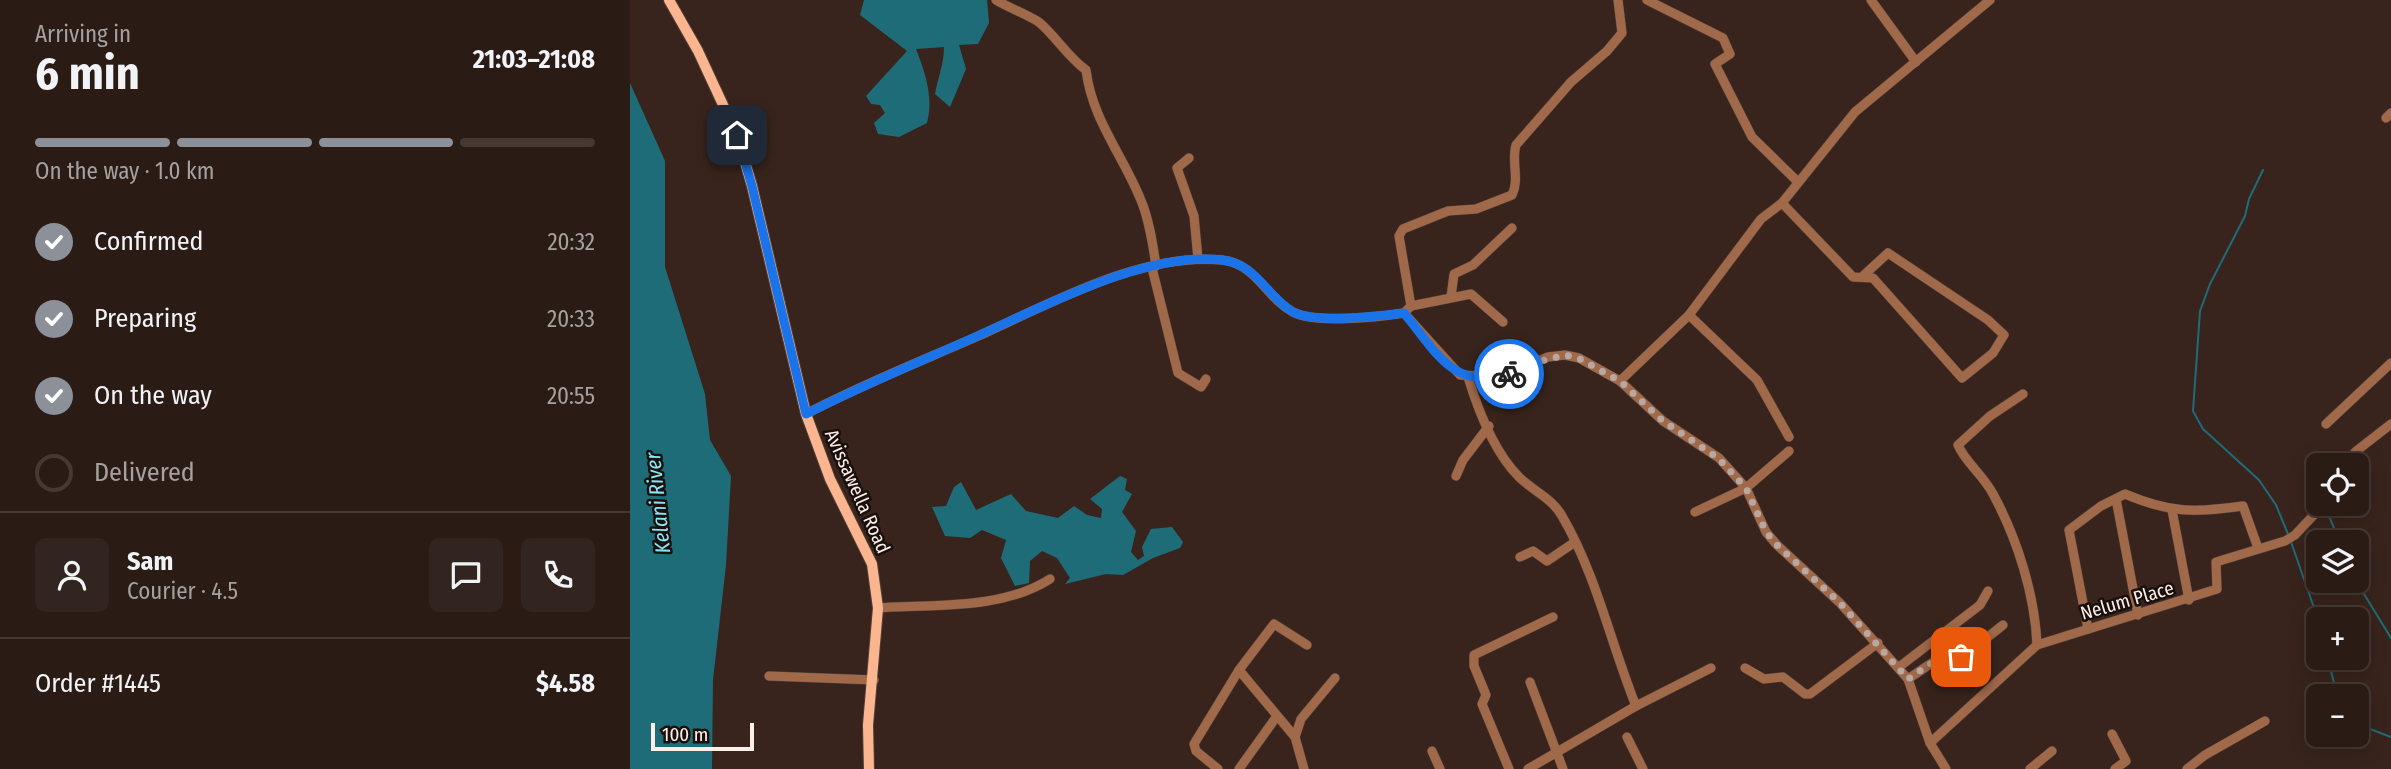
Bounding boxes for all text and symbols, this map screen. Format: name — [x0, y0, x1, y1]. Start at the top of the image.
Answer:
text: Arriving in — [35, 20, 131, 48]
text: 21:03–21:08 — [473, 44, 595, 75]
text: 6 min — [35, 46, 140, 101]
pin — [707, 105, 767, 165]
icon: home — [718, 116, 756, 154]
text: On the way · 1.0 km — [35, 157, 214, 185]
icon: check — [35, 223, 73, 261]
text: Confirmed — [94, 226, 204, 257]
text: 20:32 — [547, 228, 595, 256]
icon: check — [35, 300, 73, 338]
text: Preparing — [94, 303, 196, 334]
text: 20:33 — [547, 305, 595, 333]
courier — [1474, 339, 1544, 409]
icon: bike — [1490, 355, 1528, 393]
icon: check — [35, 377, 73, 415]
text: On the way — [94, 380, 212, 411]
text: 20:55 — [547, 382, 595, 410]
street label: Avissawella Road — [820, 426, 895, 557]
water label: Kelani River — [640, 451, 676, 555]
map controls — [2306, 453, 2369, 747]
button: locate — [2306, 453, 2369, 516]
text: Delivered — [94, 457, 195, 488]
button: layers — [2306, 530, 2369, 593]
button: person — [35, 538, 109, 612]
button: chat — [429, 538, 503, 612]
button: phone — [521, 538, 595, 612]
text: Sam — [127, 546, 173, 577]
street label: Nelum Place — [2078, 576, 2176, 625]
text: Courier · 4.5 — [127, 577, 238, 605]
button: + — [2306, 607, 2369, 670]
pin — [1931, 627, 1991, 687]
icon: bag — [1942, 638, 1980, 676]
text: Order #1445 — [35, 668, 161, 699]
text: $4.58 — [536, 668, 595, 699]
button: − — [2306, 684, 2369, 747]
scale bar — [651, 720, 754, 752]
text: 100 m — [662, 723, 708, 746]

